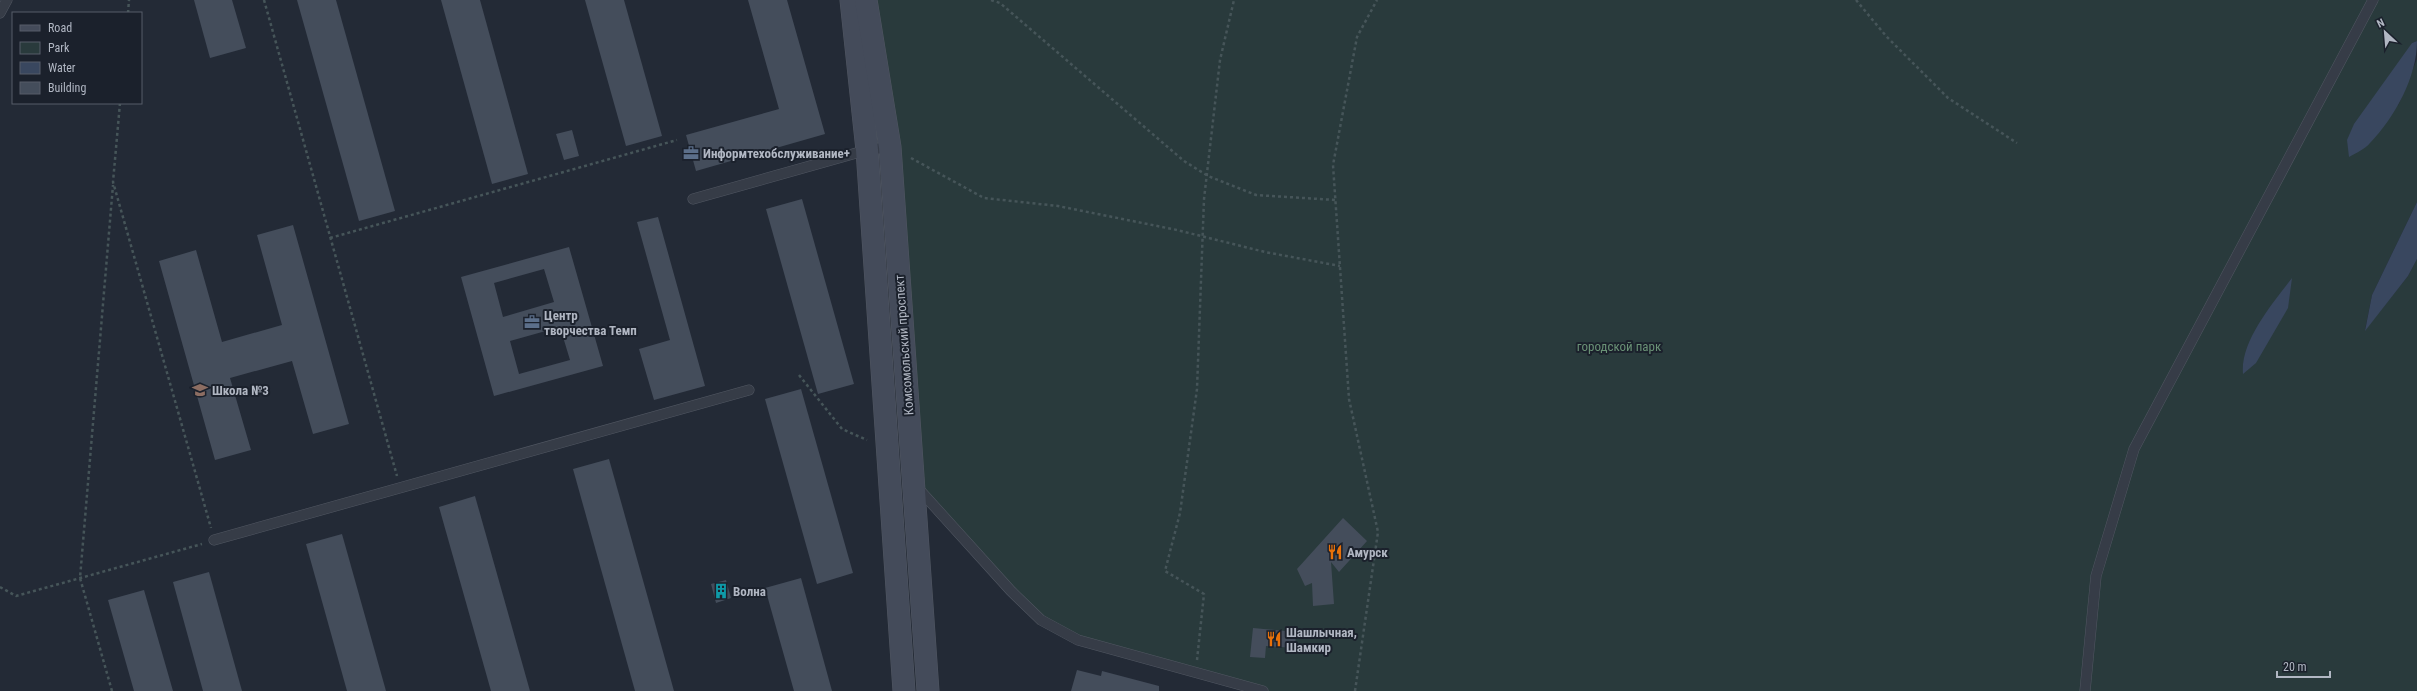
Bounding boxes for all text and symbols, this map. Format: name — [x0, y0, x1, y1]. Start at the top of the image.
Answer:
legend — [12, 12, 142, 104]
north arrow — [2365, 12, 2405, 52]
text: N — [2375, 16, 2387, 31]
text: Road — [48, 21, 72, 35]
text: Park — [48, 41, 70, 55]
text: Water — [48, 61, 76, 75]
text: Building — [48, 81, 86, 95]
office icon: Информтехобслуживание+ — [682, 144, 700, 162]
place label: Информтехобслуживание+ — [703, 146, 850, 161]
street label: Комсомольский проспект — [892, 274, 916, 416]
place label: Центр творчества Темп — [544, 308, 637, 338]
office icon: Центр творчества Темп — [523, 313, 541, 331]
park label: городской парк — [1577, 339, 1662, 354]
school or university icon: Школа №3 — [191, 381, 209, 399]
place label: Школа №3 — [212, 383, 269, 398]
restaurant icon: Амурск — [1326, 543, 1344, 561]
place label: Амурск — [1347, 545, 1388, 560]
building icon: Волна — [712, 582, 730, 600]
place label: Волна — [733, 584, 766, 599]
place label: Шашлычная, Шамкир — [1286, 625, 1357, 655]
restaurant icon: Шашлычная, Шамкир — [1265, 630, 1283, 648]
scale bar — [2277, 653, 2330, 679]
text: 20 m — [2283, 660, 2307, 674]

